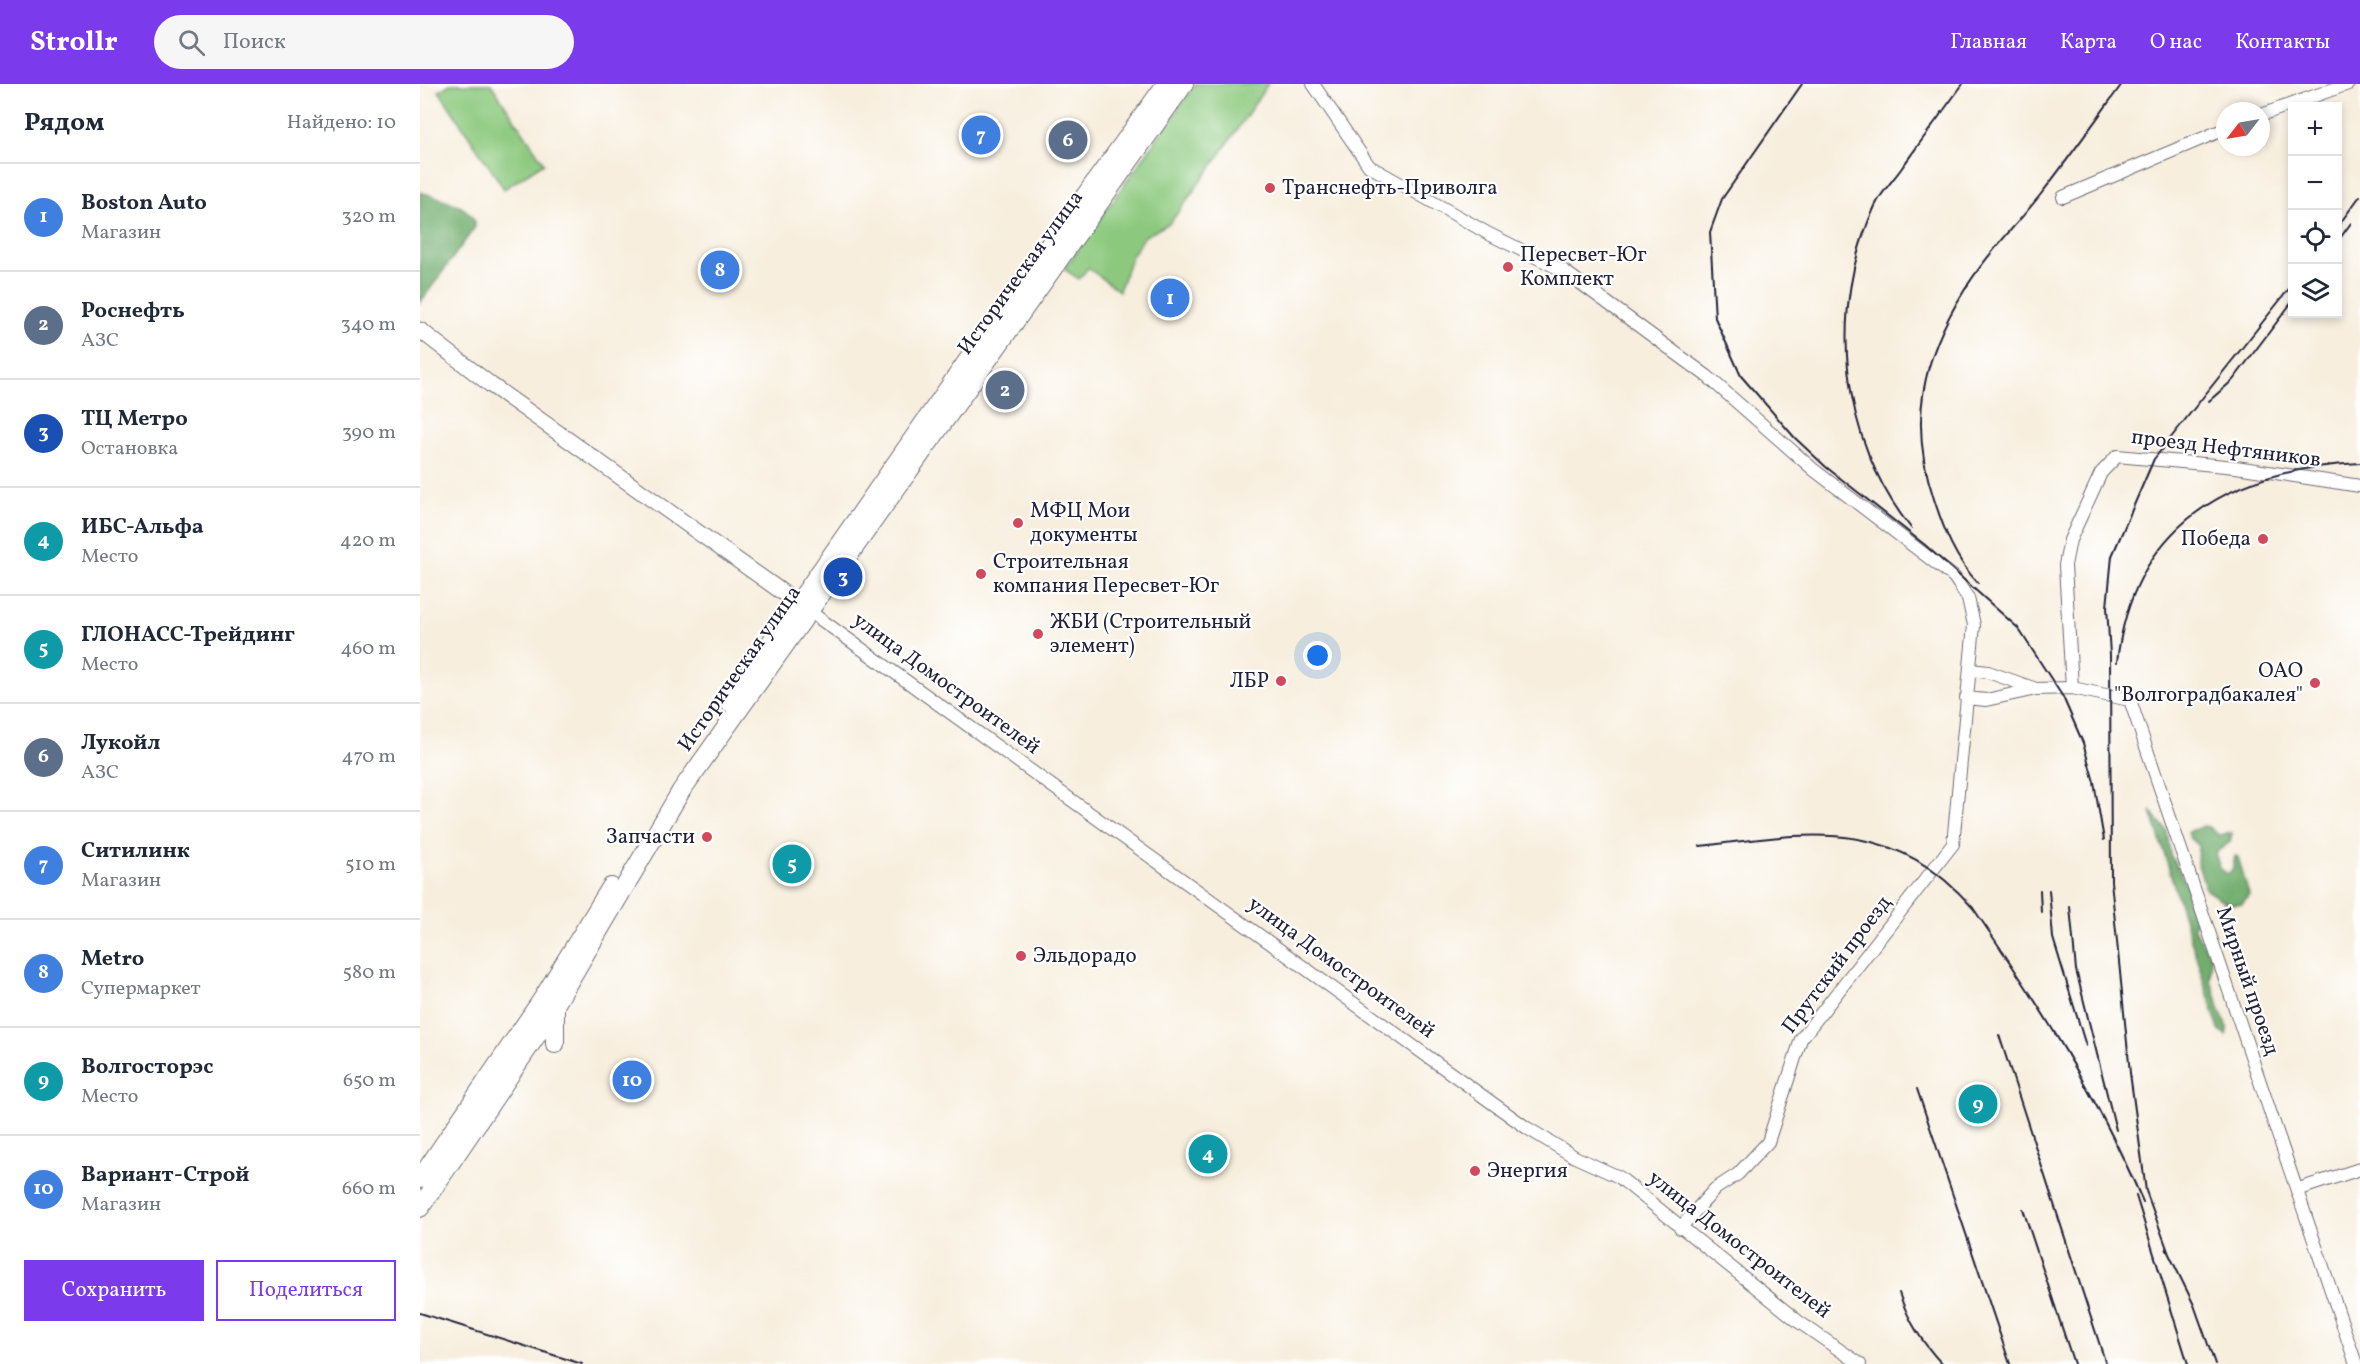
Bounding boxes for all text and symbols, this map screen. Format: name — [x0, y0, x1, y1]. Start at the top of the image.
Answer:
search box — [154, 15, 574, 69]
text: Strollr — [30, 23, 118, 62]
icon: search — [175, 26, 208, 59]
text: Поиск — [223, 27, 286, 58]
text: Главная — [1950, 28, 2027, 57]
text: Карта — [2060, 28, 2117, 57]
text: О нас — [2150, 28, 2202, 57]
text: Контакты — [2235, 28, 2330, 57]
north arrow — [2216, 102, 2270, 156]
map controls — [2288, 102, 2342, 318]
button: + — [2288, 102, 2342, 156]
text: Рядом — [24, 105, 104, 141]
text: Найдено: 10 — [287, 109, 396, 137]
pin: 7 — [962, 112, 1000, 158]
pin: 6 — [1048, 118, 1088, 162]
button: − — [2288, 156, 2342, 210]
place label: Транснефть-Приволга — [1282, 174, 1498, 203]
marker: Транснефть-Приволга — [1263, 181, 1277, 195]
street label: Историческая улица — [951, 185, 1091, 361]
text: Boston Auto — [81, 188, 207, 219]
text: 1 — [39, 203, 48, 231]
text: 320 m — [341, 203, 396, 231]
button: locate — [2288, 210, 2342, 264]
text: Магазин — [81, 219, 161, 247]
place label: Пересвет-Юг Комплект — [1520, 241, 1647, 294]
pin: 8 — [700, 248, 740, 292]
marker: Пересвет-Юг Комплект — [1501, 260, 1515, 274]
button: layers — [2288, 264, 2342, 318]
pin: 1 — [1150, 276, 1190, 320]
text: Роснефть — [81, 296, 185, 327]
text: 2 — [38, 311, 49, 339]
text: 340 m — [340, 311, 396, 339]
text: АЗС — [81, 327, 119, 355]
pin: 2 — [986, 368, 1024, 412]
text: ТЦ Метро — [81, 404, 188, 435]
text: 3 — [38, 419, 49, 447]
text: 390 m — [342, 419, 396, 447]
street label: проезд Нефтяников — [2130, 423, 2322, 475]
text: Остановка — [81, 435, 178, 463]
place label: МФЦ Мои документы — [1030, 497, 1138, 550]
text: ИБС-Альфа — [81, 512, 204, 543]
marker: МФЦ Мои документы — [1011, 516, 1025, 530]
place label: Победа — [2181, 525, 2251, 554]
text: 4 — [37, 527, 50, 555]
text: 420 m — [340, 527, 396, 555]
marker: Победа — [2256, 532, 2270, 546]
text: Место — [81, 543, 138, 571]
place label: Строительная компания Пересвет-Юг — [993, 548, 1219, 601]
pin: 3 — [824, 554, 862, 600]
marker: Строительная компания Пересвет-Юг — [974, 567, 988, 581]
street label: Историческая улица — [672, 580, 808, 758]
street label: улица Домостроителей — [847, 606, 1046, 762]
place label: ЖБИ (Строительный элемент) — [1050, 608, 1252, 661]
text: ГЛОНАСС-Трейдинг — [81, 620, 295, 651]
marker: ЖБИ (Строительный элемент) — [1031, 627, 1045, 641]
text: 5 — [39, 635, 48, 663]
text: 460 m — [340, 635, 396, 663]
your location — [1303, 641, 1332, 670]
text: Место — [81, 651, 138, 679]
place label: ОАО "Волгоградбакалея" — [2114, 657, 2303, 710]
place label: ЛБР — [1230, 667, 1269, 696]
marker: ЛБР — [1274, 674, 1288, 688]
marker: ОАО "Волгоградбакалея" — [2308, 676, 2322, 690]
text: Лукойл — [81, 728, 160, 759]
text: 6 — [38, 743, 49, 771]
text: 470 m — [341, 743, 396, 771]
text: АЗС — [81, 759, 119, 787]
place label: Запчасти — [606, 823, 695, 852]
marker: Запчасти — [700, 830, 714, 844]
text: Ситилинк — [81, 836, 190, 867]
pin: 5 — [772, 842, 812, 886]
text: 7 — [39, 851, 48, 879]
text: 510 m — [345, 851, 396, 879]
text: Магазин — [81, 867, 161, 895]
street label: улица Домостроителей — [1242, 890, 1441, 1046]
street label: Прутский проезд — [1775, 890, 1899, 1040]
street label: Мирный проезд — [2208, 903, 2286, 1059]
place label: Эльдорадо — [1033, 942, 1137, 971]
text: Metro — [81, 944, 144, 975]
marker: Эльдорадо — [1014, 949, 1028, 963]
text: 8 — [38, 959, 49, 987]
text: 580 m — [343, 959, 396, 987]
text: Супермаркет — [81, 975, 201, 1003]
text: Волгосторэс — [81, 1052, 213, 1083]
pin: 10 — [612, 1058, 652, 1102]
text: 9 — [38, 1067, 49, 1095]
text: 650 m — [343, 1067, 396, 1095]
pin: 9 — [1958, 1082, 1998, 1126]
text: Место — [81, 1083, 138, 1111]
pin: 4 — [1188, 1132, 1228, 1176]
place label: Энергия — [1487, 1157, 1568, 1186]
text: Вариант-Строй — [81, 1160, 249, 1191]
marker: Энергия — [1468, 1164, 1482, 1178]
street label: улица Домостроителей — [1641, 1164, 1837, 1326]
text: 10 — [33, 1175, 54, 1203]
text: 660 m — [342, 1175, 396, 1203]
text: Магазин — [81, 1191, 161, 1219]
button: Сохранить — [24, 1260, 204, 1321]
button: Поделиться — [216, 1260, 396, 1321]

